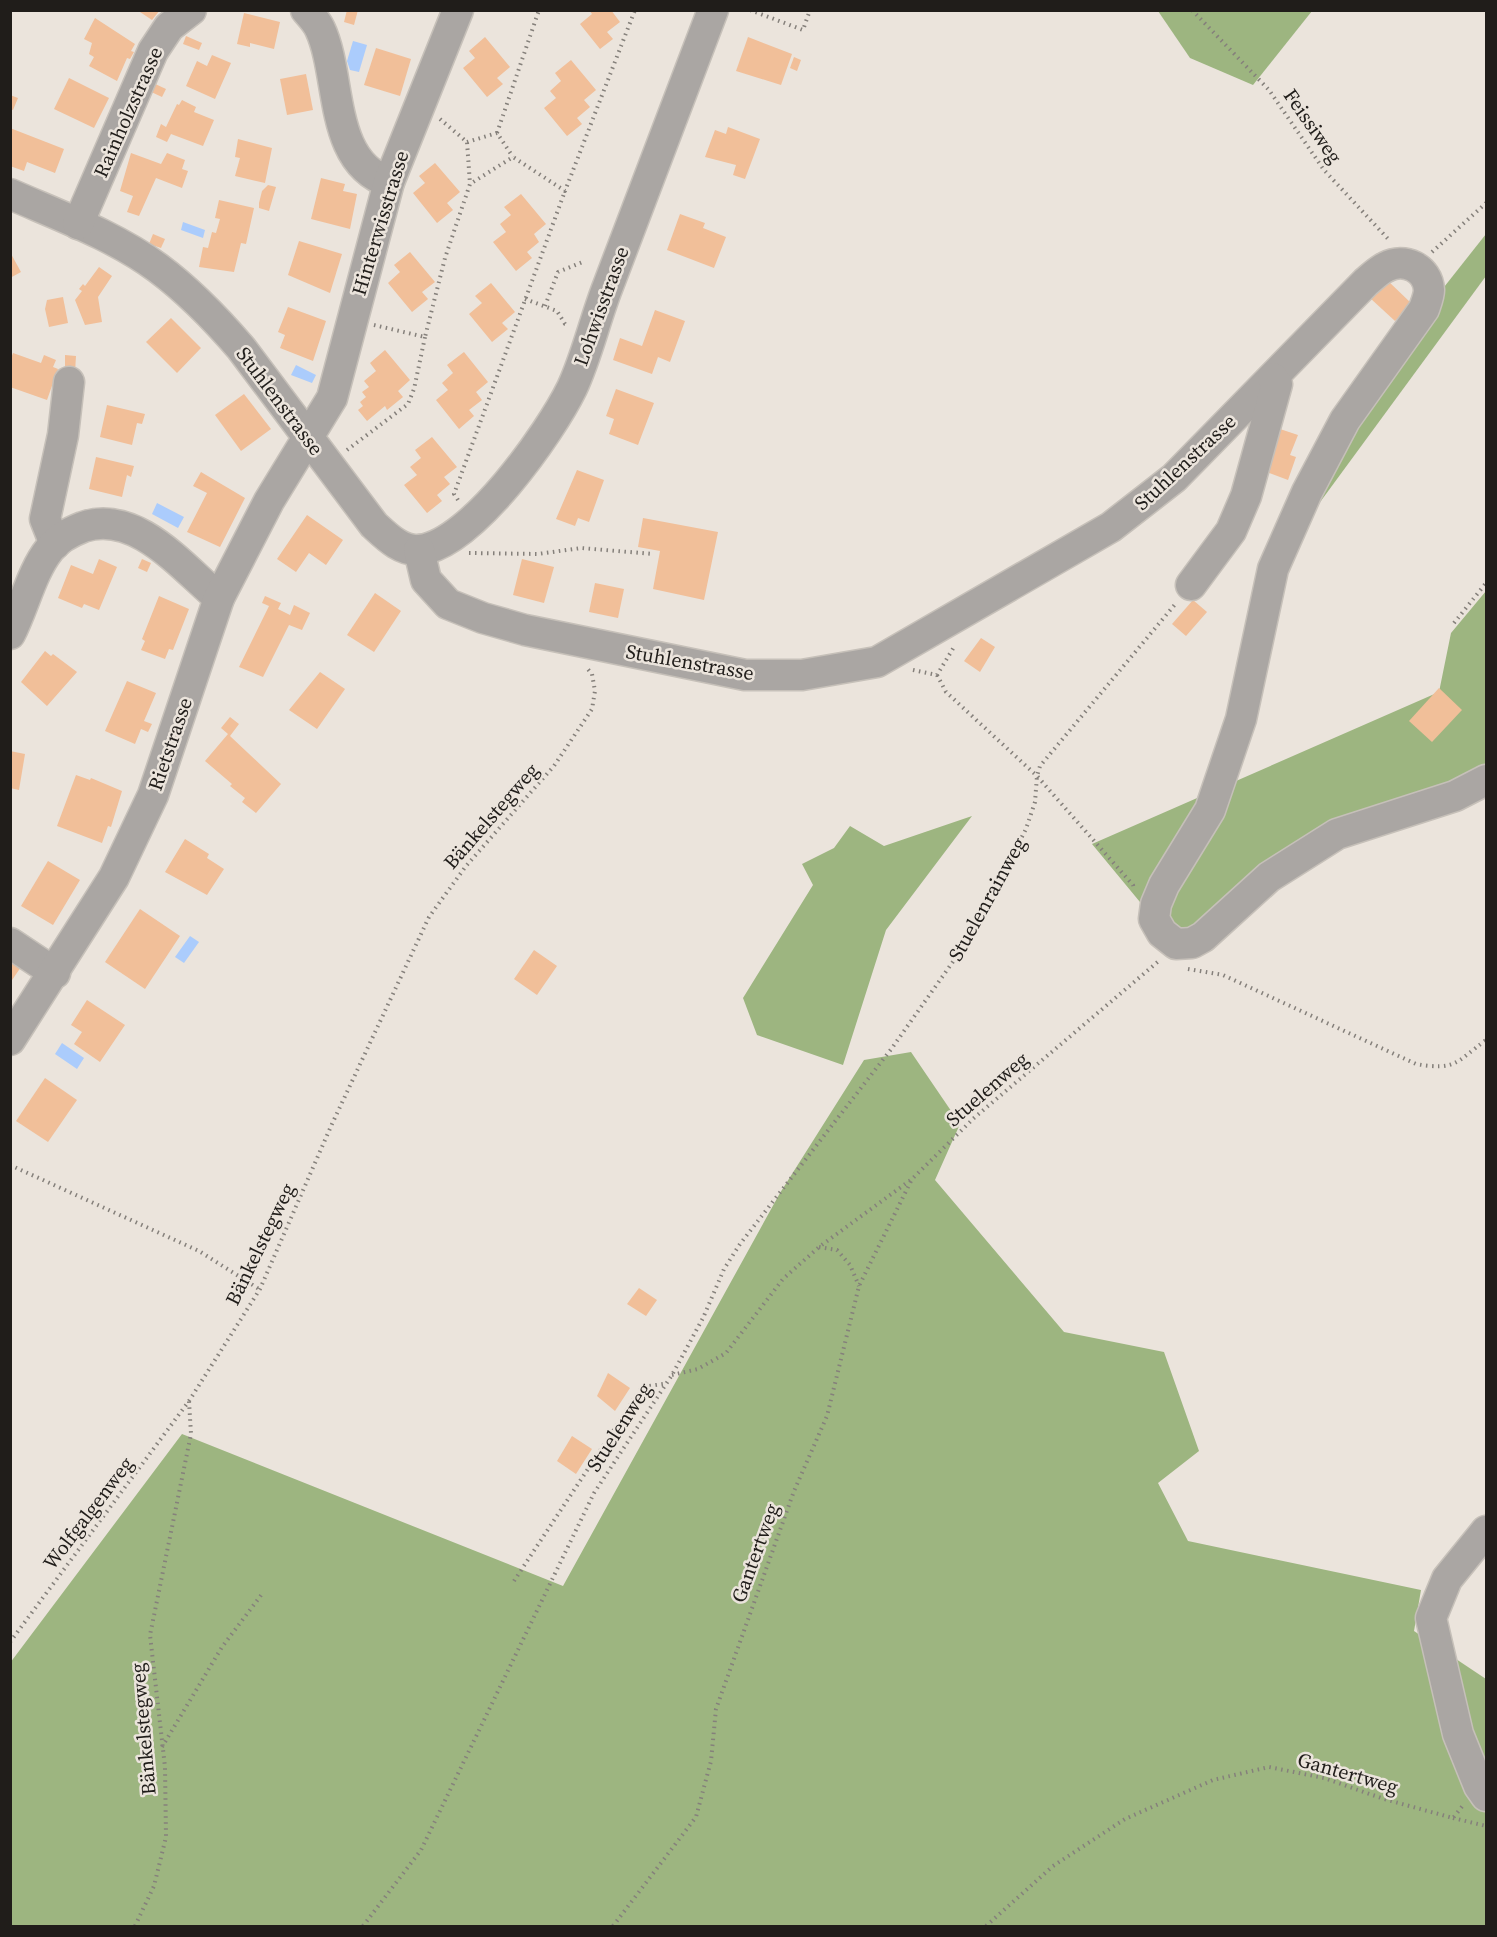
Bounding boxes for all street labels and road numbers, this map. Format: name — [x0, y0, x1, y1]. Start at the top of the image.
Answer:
street label: Rainholzstrasse — [87, 42, 169, 182]
street label: Feissiweg — [1277, 83, 1349, 169]
street label: Hinterwisstrasse — [345, 147, 415, 299]
street label: Lohwisstrasse — [566, 242, 636, 370]
street label: Stuhlenstrasse — [230, 341, 330, 461]
street label: Stuhlenstrasse — [1128, 408, 1242, 516]
street label: Stuhlenstrasse — [624, 637, 756, 687]
street label: Rietstrasse — [141, 694, 199, 794]
street label: Bänkelstegweg — [437, 757, 545, 875]
street label: Stuelenrainweg — [941, 832, 1033, 966]
street label: Stuelenweg — [940, 1045, 1034, 1133]
street label: Bänkelstegweg — [218, 1178, 302, 1310]
street label: Stuelenweg — [580, 1377, 658, 1477]
street label: Wolfgalgenweg — [36, 1451, 140, 1575]
street label: Gantertweg — [724, 1500, 786, 1606]
street label: Bänkelstegweg — [123, 1662, 163, 1796]
street label: Gantertweg — [1294, 1745, 1402, 1801]

